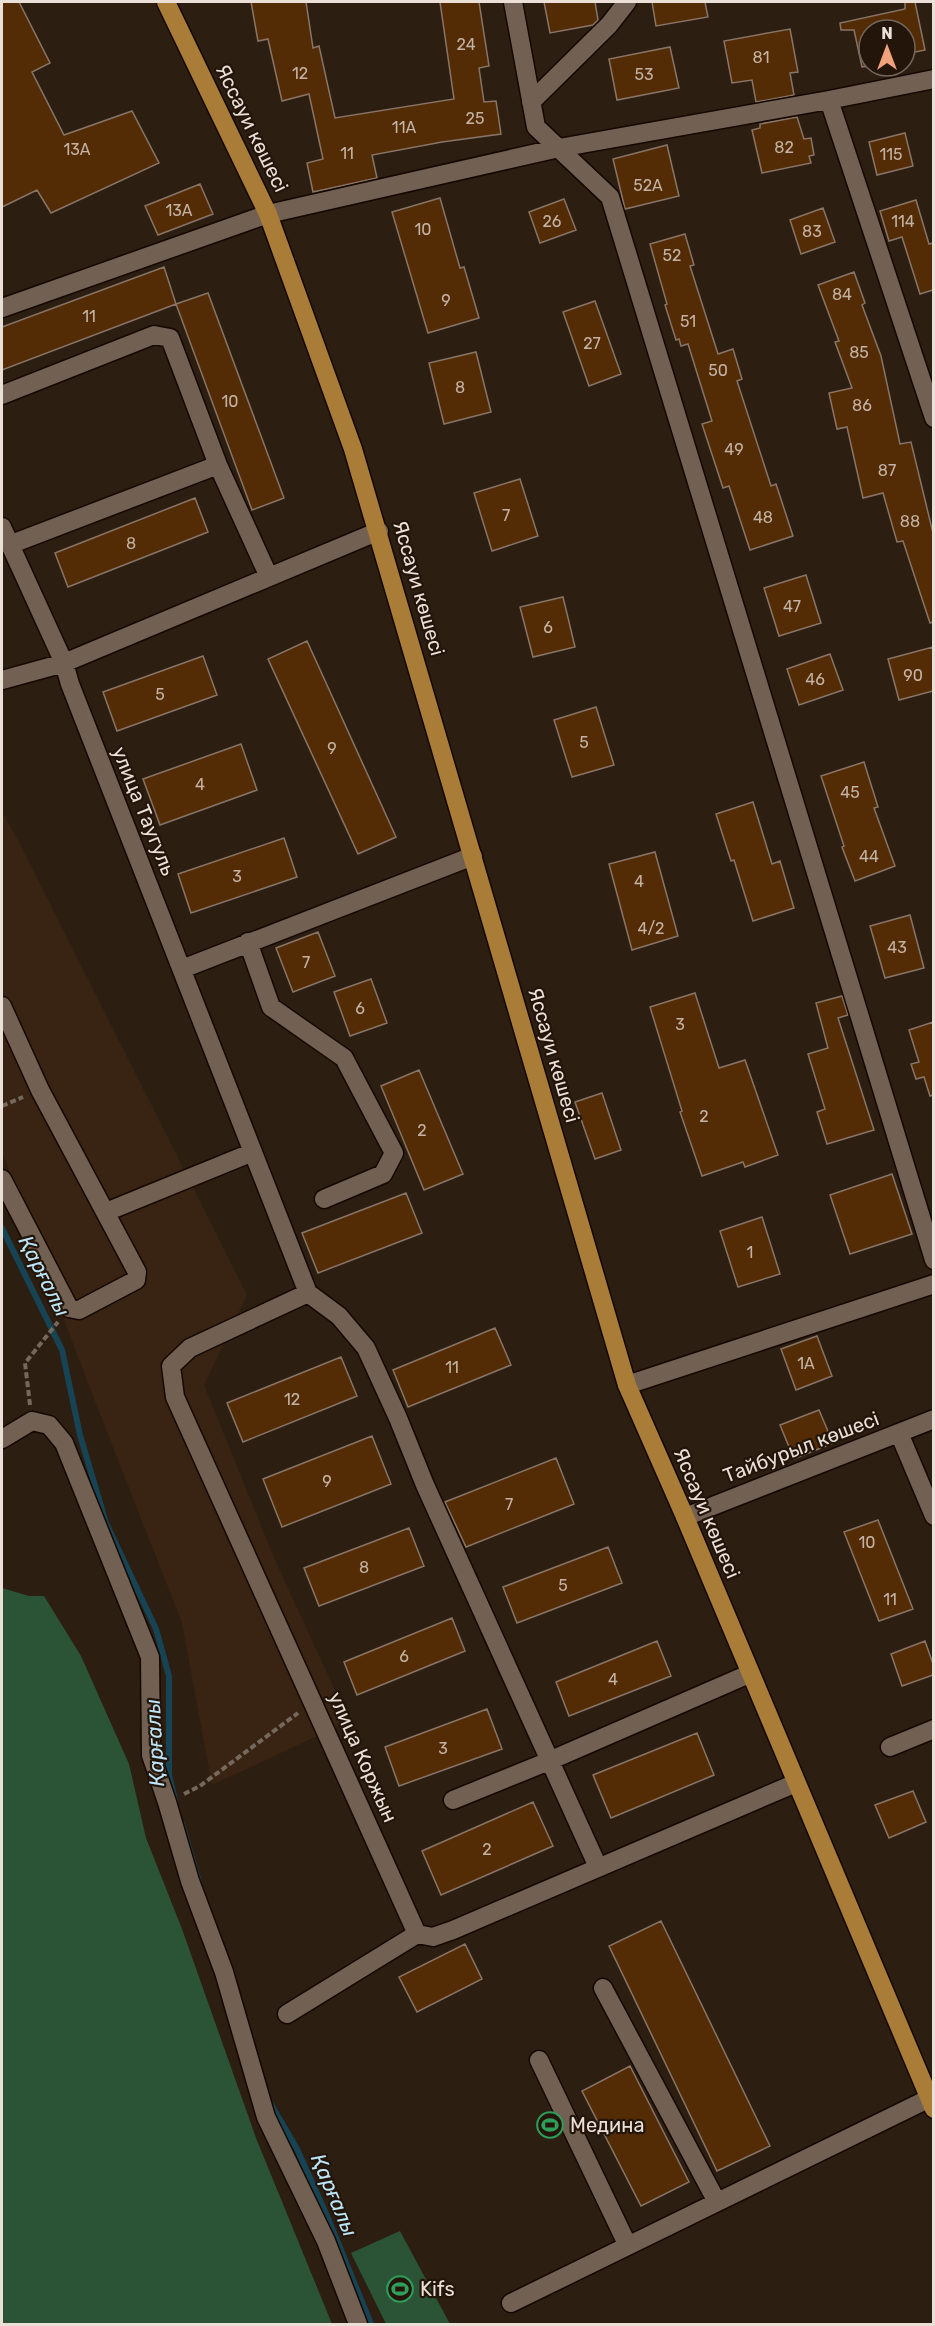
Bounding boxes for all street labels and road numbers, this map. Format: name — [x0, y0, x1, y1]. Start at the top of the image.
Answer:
street label: Яссауи көшесі — [211, 60, 293, 196]
street label: Яссауи көшесі — [388, 518, 450, 658]
street label: улица Таугуль — [107, 743, 181, 879]
street label: Яссауи көшесі — [523, 985, 585, 1125]
street label: Тайбурыл көшесі — [720, 1406, 882, 1488]
street label: Яссауи көшесі — [669, 1444, 745, 1582]
street label: улица Коржын — [323, 1688, 403, 1826]

